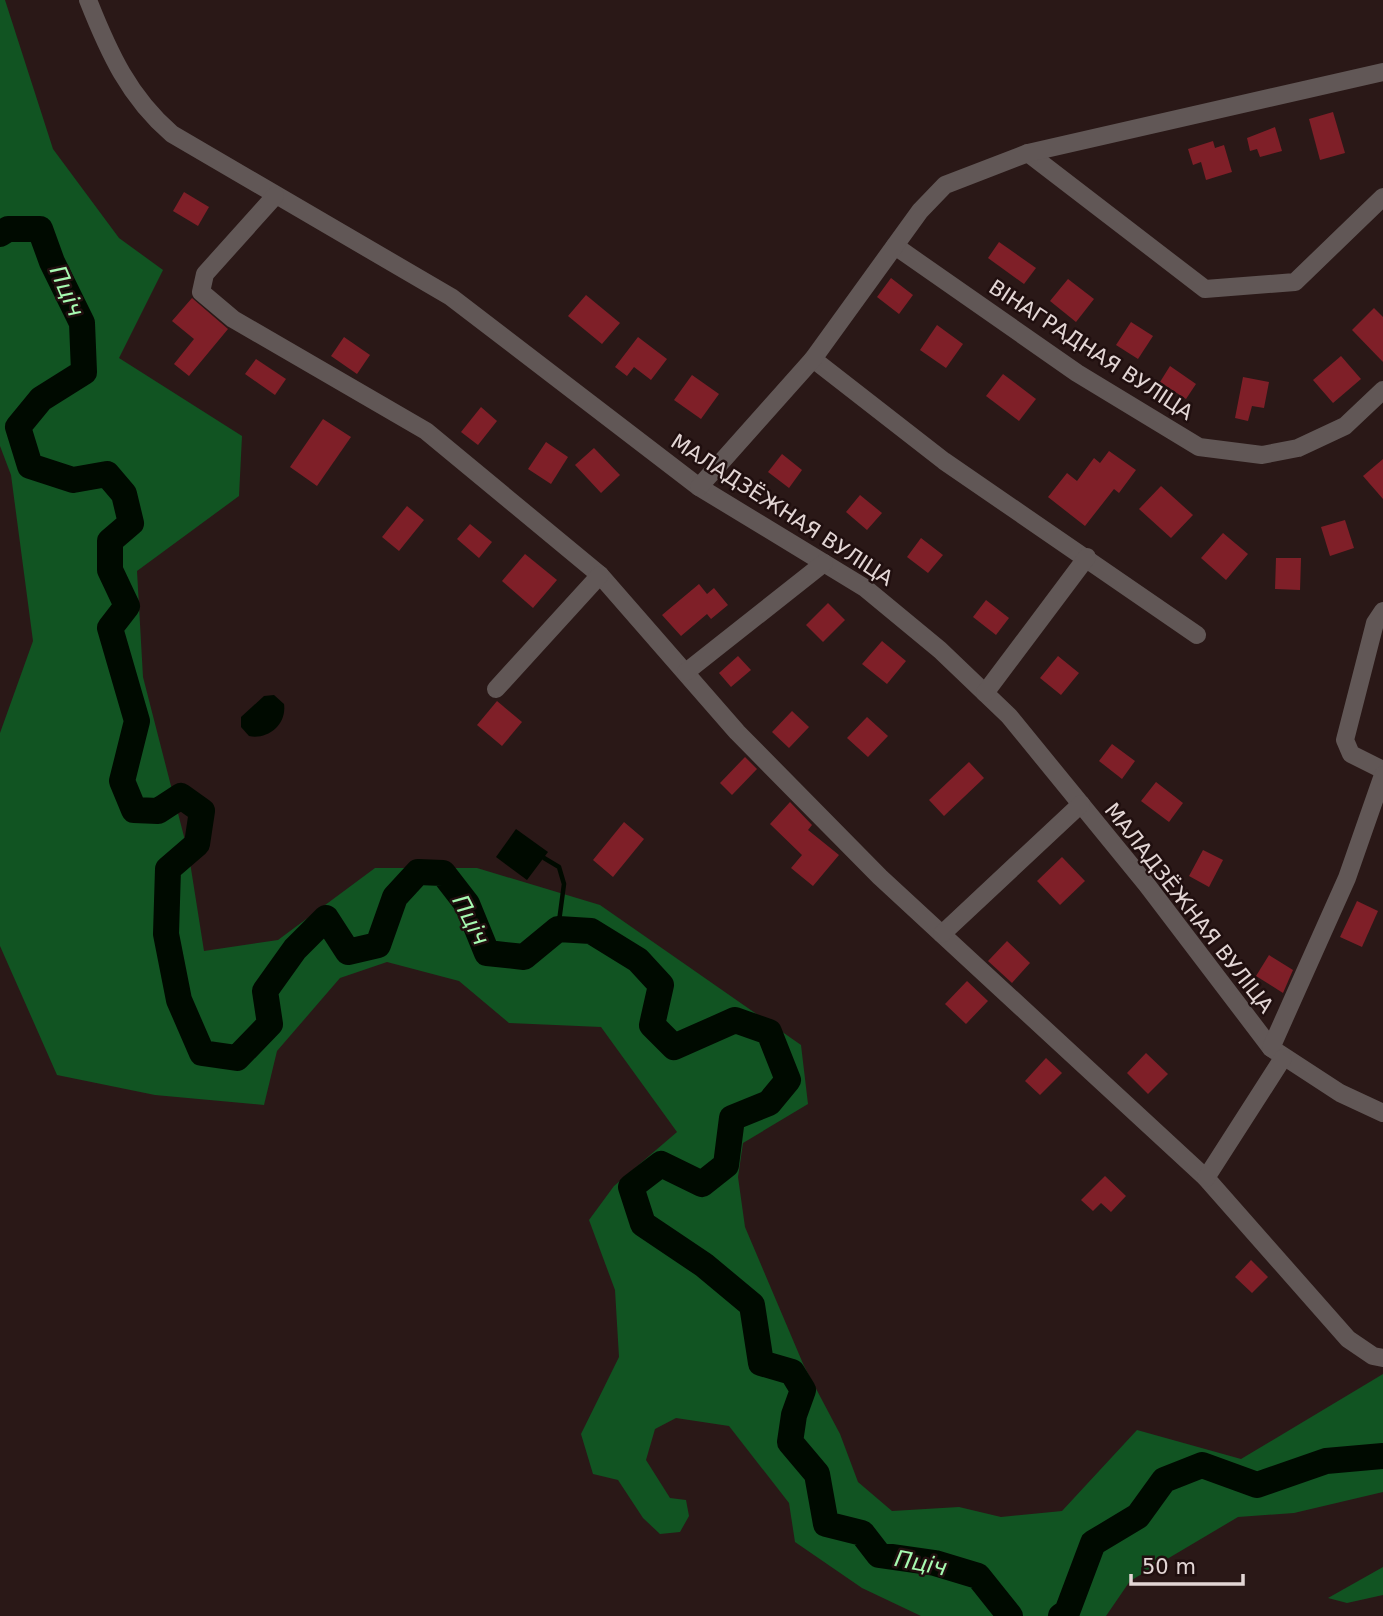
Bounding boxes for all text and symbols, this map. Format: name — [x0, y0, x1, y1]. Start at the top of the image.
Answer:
water label: Пціч — [45, 262, 89, 320]
street label: ВІНАГРАДНАЯ ВУЛІЦА — [985, 275, 1198, 425]
street label: МАЛАДЗЁЖНАЯ ВУЛІЦА — [667, 428, 899, 591]
street label: МАЛАДЗЁЖНАЯ ВУЛІЦА — [1100, 798, 1280, 1018]
water label: Пціч — [447, 891, 495, 949]
scale bar — [1131, 1542, 1243, 1586]
water label: Пціч — [893, 1545, 949, 1581]
text: 50 m — [1142, 1555, 1196, 1579]

